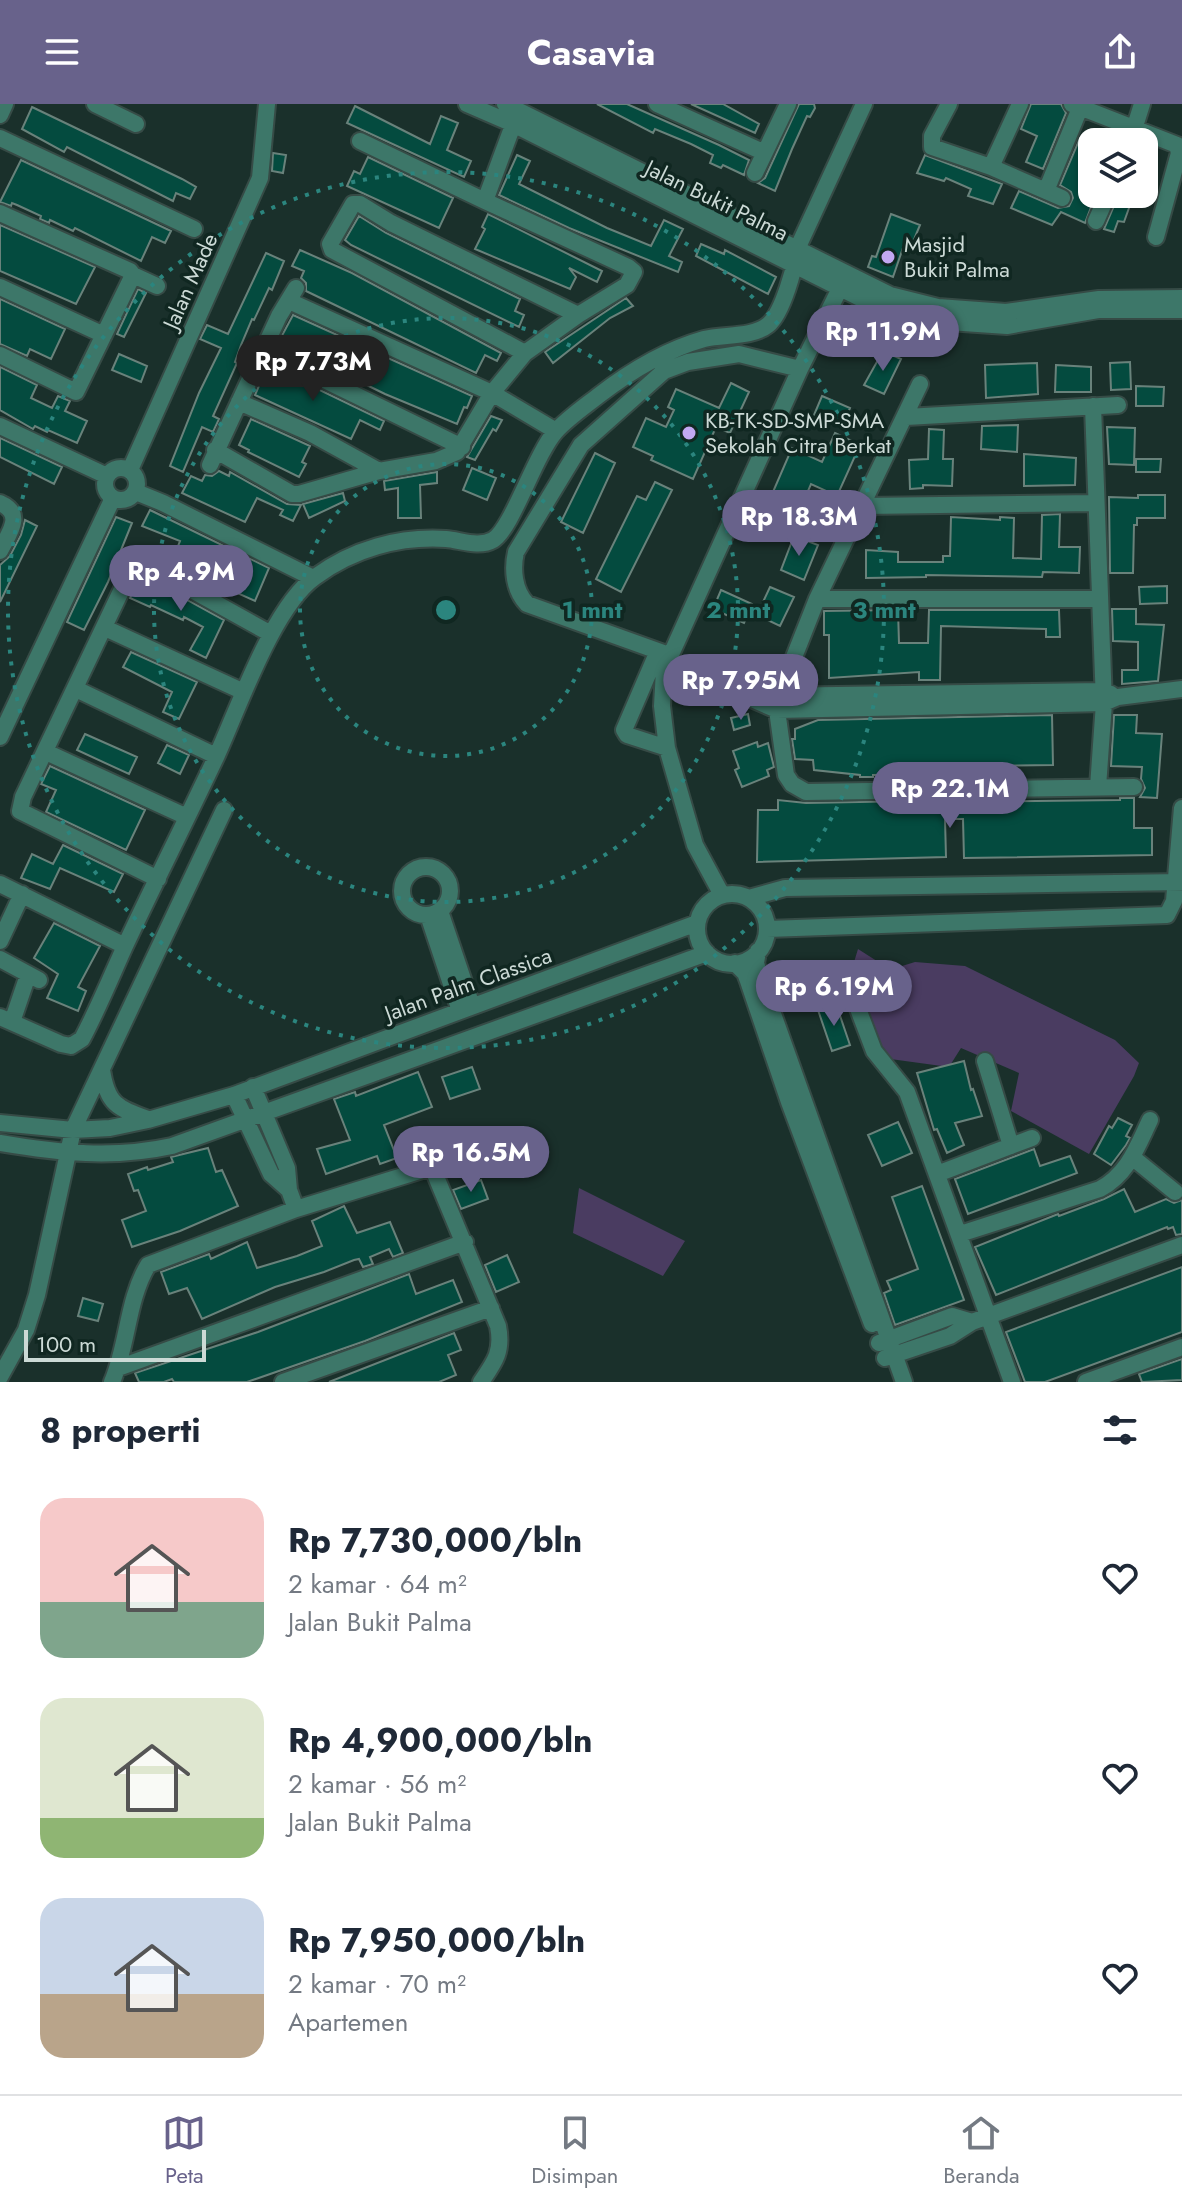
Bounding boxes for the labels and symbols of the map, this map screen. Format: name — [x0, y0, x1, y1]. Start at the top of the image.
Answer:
street label: Jalan Bukit Palma — [637, 150, 794, 248]
street label: Jalan Made — [153, 228, 225, 337]
place label: Masjid Bukit Palma — [904, 228, 1010, 285]
marker: Masjid Bukit Palma — [879, 248, 897, 266]
pin: Rp 11.9M — [800, 305, 966, 373]
pin: Rp 7.73M — [230, 335, 396, 403]
place label: KB-TK-SD-SMP-SMA Sekolah Citra Berkat — [705, 404, 892, 461]
marker: KB-TK-SD-SMP-SMA Sekolah Citra Berkat — [680, 424, 698, 442]
pin: Rp 18.3M — [716, 490, 882, 558]
pin: Rp 4.9M — [107, 545, 255, 613]
text: 1 mnt — [562, 592, 623, 627]
text: 2 mnt — [706, 592, 770, 627]
text: 3 mnt — [852, 592, 916, 627]
centre of rings — [432, 596, 460, 624]
pin: Rp 7.95M — [658, 654, 824, 722]
pin: Rp 22.1M — [867, 762, 1033, 830]
street label: Jalan Palm Classica — [377, 939, 556, 1030]
pin: Rp 6.19M — [751, 960, 917, 1028]
pin: Rp 16.5M — [388, 1126, 554, 1194]
scale bar — [24, 1326, 206, 1362]

